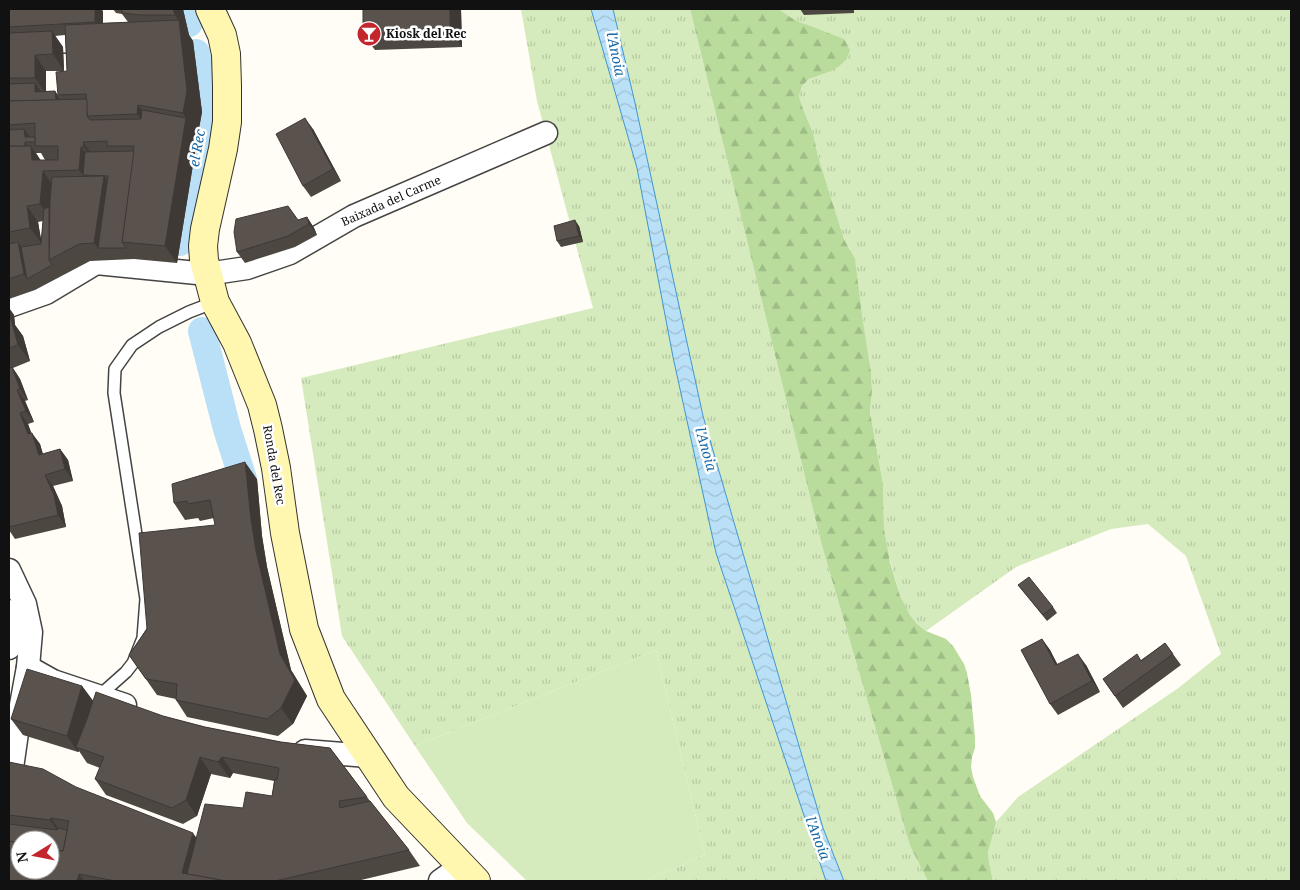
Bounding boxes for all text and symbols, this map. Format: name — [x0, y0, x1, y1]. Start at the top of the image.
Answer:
bar icon: Kiosk del Rec — [356, 21, 382, 47]
place label: Kiosk del Rec — [386, 25, 467, 42]
water label: l'Anoia — [603, 30, 631, 79]
water label: el Rec — [184, 127, 209, 168]
street label: Baixada del Carme — [338, 171, 443, 230]
street label: Ronda del Rec — [259, 424, 290, 506]
water label: l'Anoia — [691, 425, 722, 474]
water label: l'Anoia — [802, 813, 836, 863]
north arrow — [10, 830, 60, 880]
text: N — [11, 850, 32, 864]

